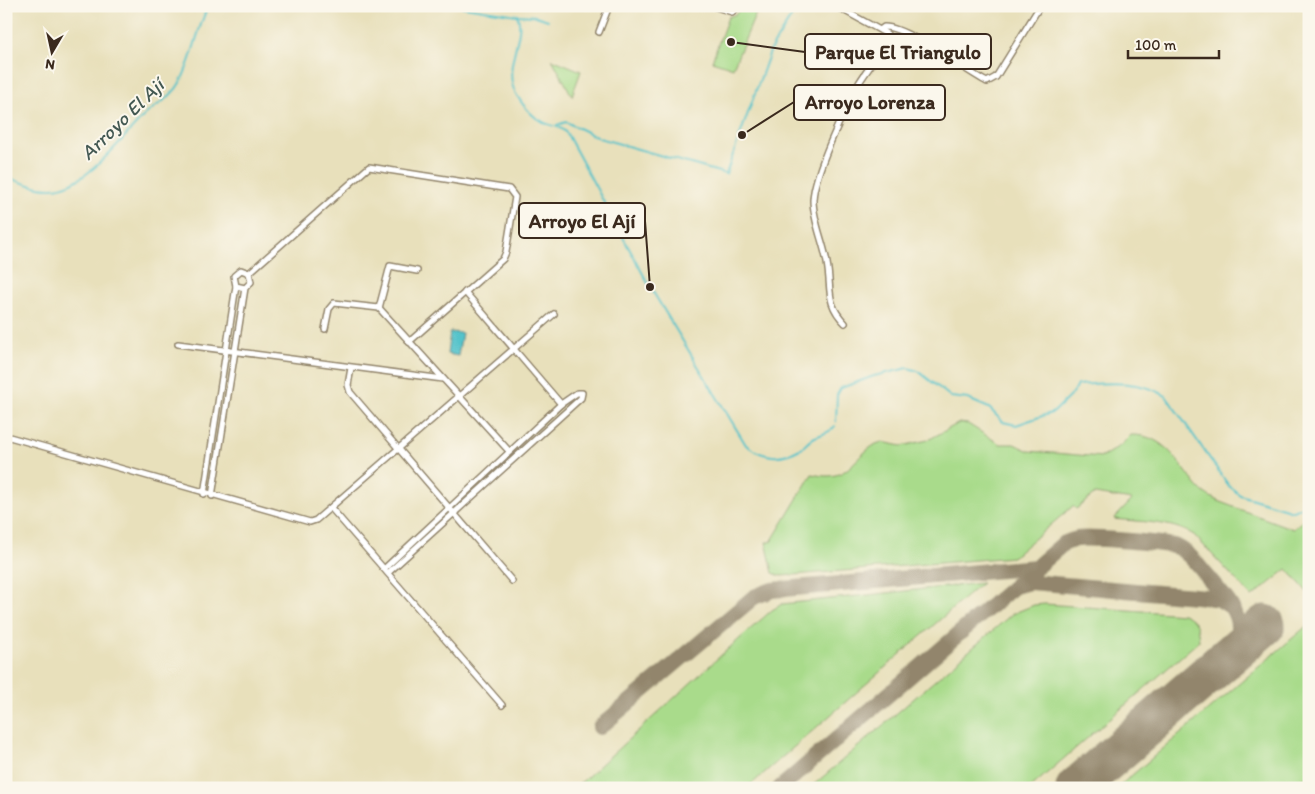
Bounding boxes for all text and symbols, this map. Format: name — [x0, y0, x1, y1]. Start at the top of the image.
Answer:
north arrow — [28, 28, 78, 78]
scale bar — [1128, 28, 1219, 60]
callout: Parque El Triangulo — [805, 34, 991, 69]
text: 100 m — [1135, 36, 1177, 54]
text: Parque El Triangulo — [815, 40, 981, 65]
text: N — [44, 55, 56, 73]
water label: Arroyo El Ají — [75, 71, 171, 165]
callout: Arroyo Lorenza — [794, 85, 945, 120]
text: Arroyo Lorenza — [804, 90, 935, 115]
callout: Arroyo El Ají — [519, 203, 645, 238]
text: Arroyo El Ají — [528, 209, 636, 234]

